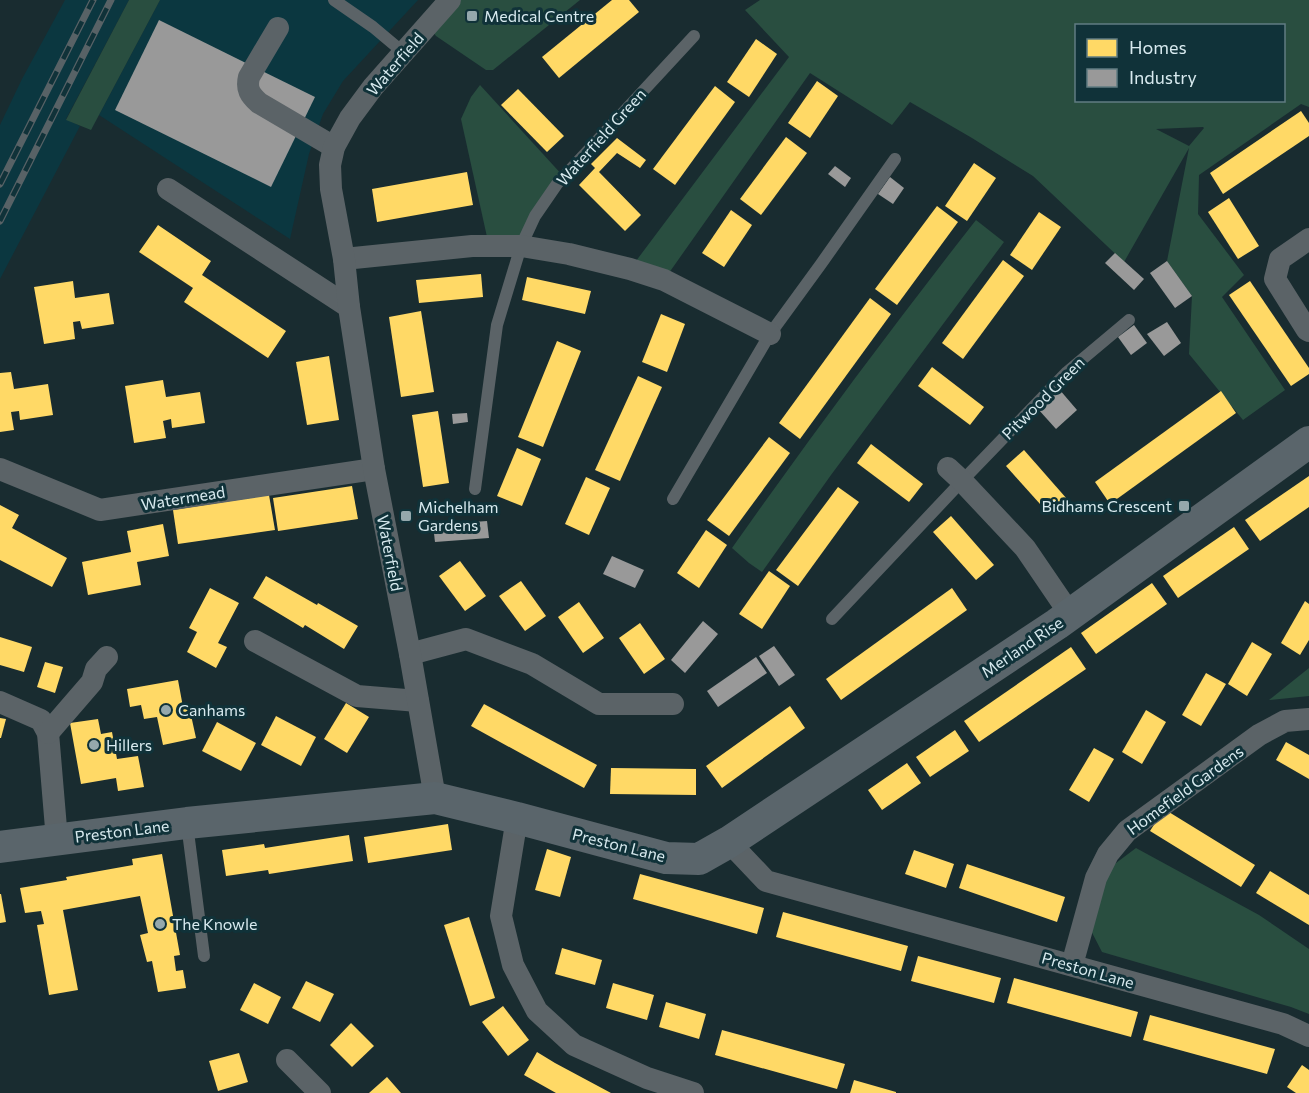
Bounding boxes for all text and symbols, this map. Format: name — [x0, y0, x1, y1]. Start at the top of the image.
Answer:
place label: Medical Centre — [484, 6, 594, 25]
marker: Medical Centre — [465, 9, 479, 23]
legend — [1075, 24, 1285, 102]
street label: Waterfield — [362, 28, 427, 99]
text: Homes — [1129, 36, 1187, 58]
text: Industry — [1129, 66, 1197, 88]
street label: Waterfield Green — [552, 84, 649, 189]
street label: Pitwood Green — [998, 353, 1088, 443]
street label: Watermead — [139, 481, 226, 514]
place label: Bidhams Crescent — [1042, 496, 1172, 515]
place label: Michelham Gardens — [418, 497, 499, 534]
marker: Bidhams Crescent — [1177, 499, 1191, 513]
marker: Michelham Gardens — [399, 509, 413, 523]
street label: Waterfield — [374, 513, 407, 593]
street label: Merland Rise — [977, 612, 1066, 681]
place label: Canhams — [178, 700, 245, 719]
marker: Canhams — [159, 703, 173, 717]
place label: Hillers — [106, 735, 152, 754]
marker: Hillers — [87, 738, 101, 752]
street label: Homefield Gardens — [1123, 741, 1247, 838]
street label: Preston Lane — [74, 815, 170, 846]
street label: Preston Lane — [571, 824, 668, 865]
place label: The Knowle — [172, 914, 257, 933]
marker: The Knowle — [153, 917, 167, 931]
street label: Preston Lane — [1040, 947, 1137, 992]

